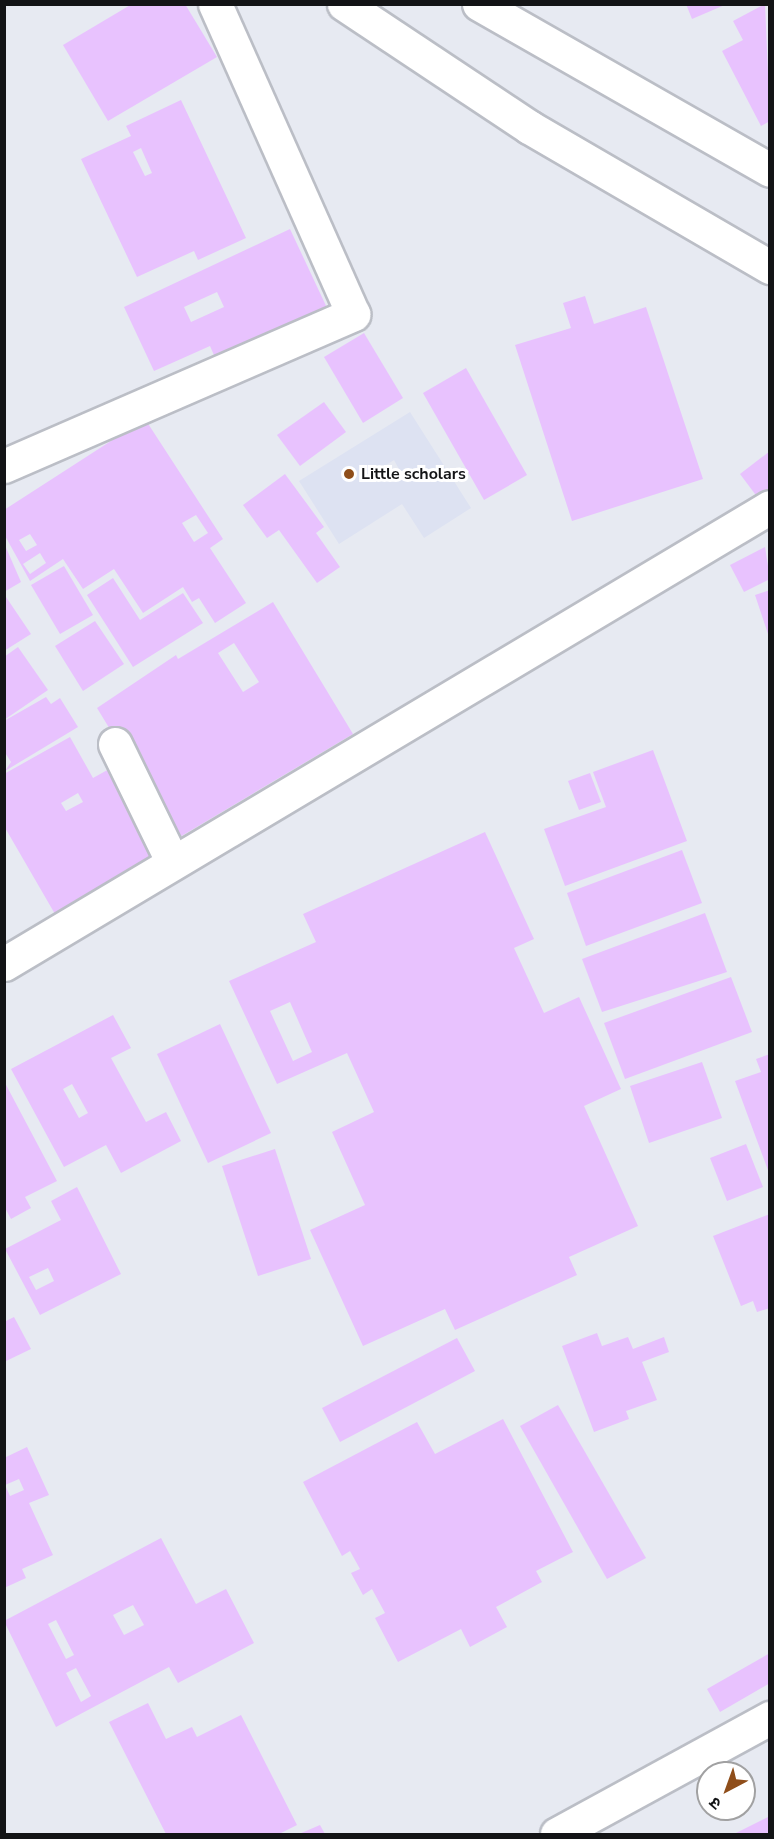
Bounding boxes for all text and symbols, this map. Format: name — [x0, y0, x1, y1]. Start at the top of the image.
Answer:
place label: Little scholars — [361, 464, 466, 484]
marker: Little scholars — [342, 467, 356, 481]
north arrow — [696, 1761, 756, 1821]
text: उ — [705, 1792, 726, 1814]

